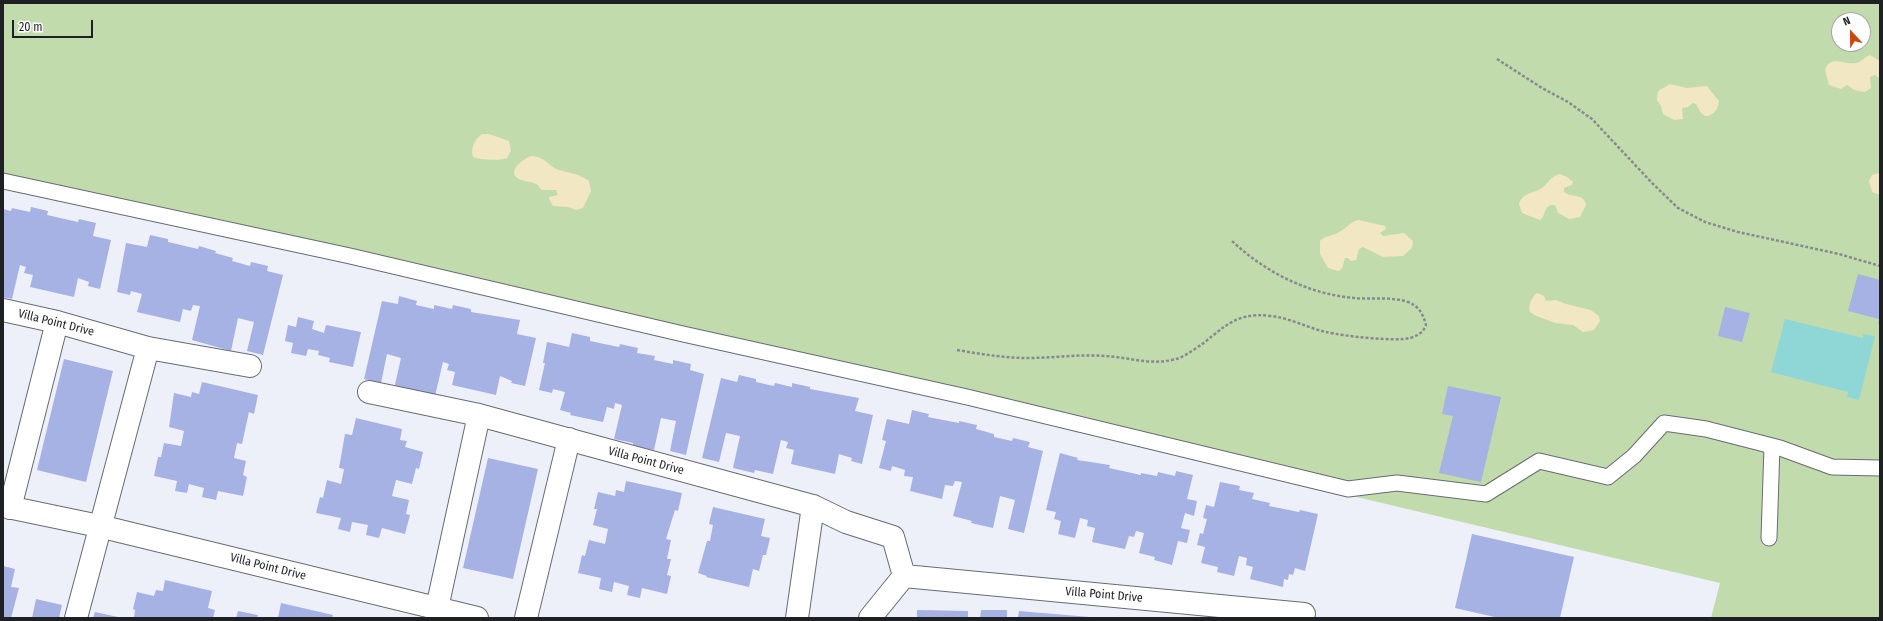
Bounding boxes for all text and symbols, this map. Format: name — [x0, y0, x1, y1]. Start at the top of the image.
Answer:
scale bar — [14, 12, 95, 38]
north arrow — [1831, 12, 1871, 52]
text: N — [1841, 14, 1852, 29]
text: 20 m — [19, 20, 43, 34]
street label: Villa Point Drive — [16, 307, 96, 339]
street label: Villa Point Drive — [607, 444, 685, 478]
street label: Villa Point Drive — [228, 551, 308, 583]
street label: Villa Point Drive — [1065, 584, 1143, 606]

